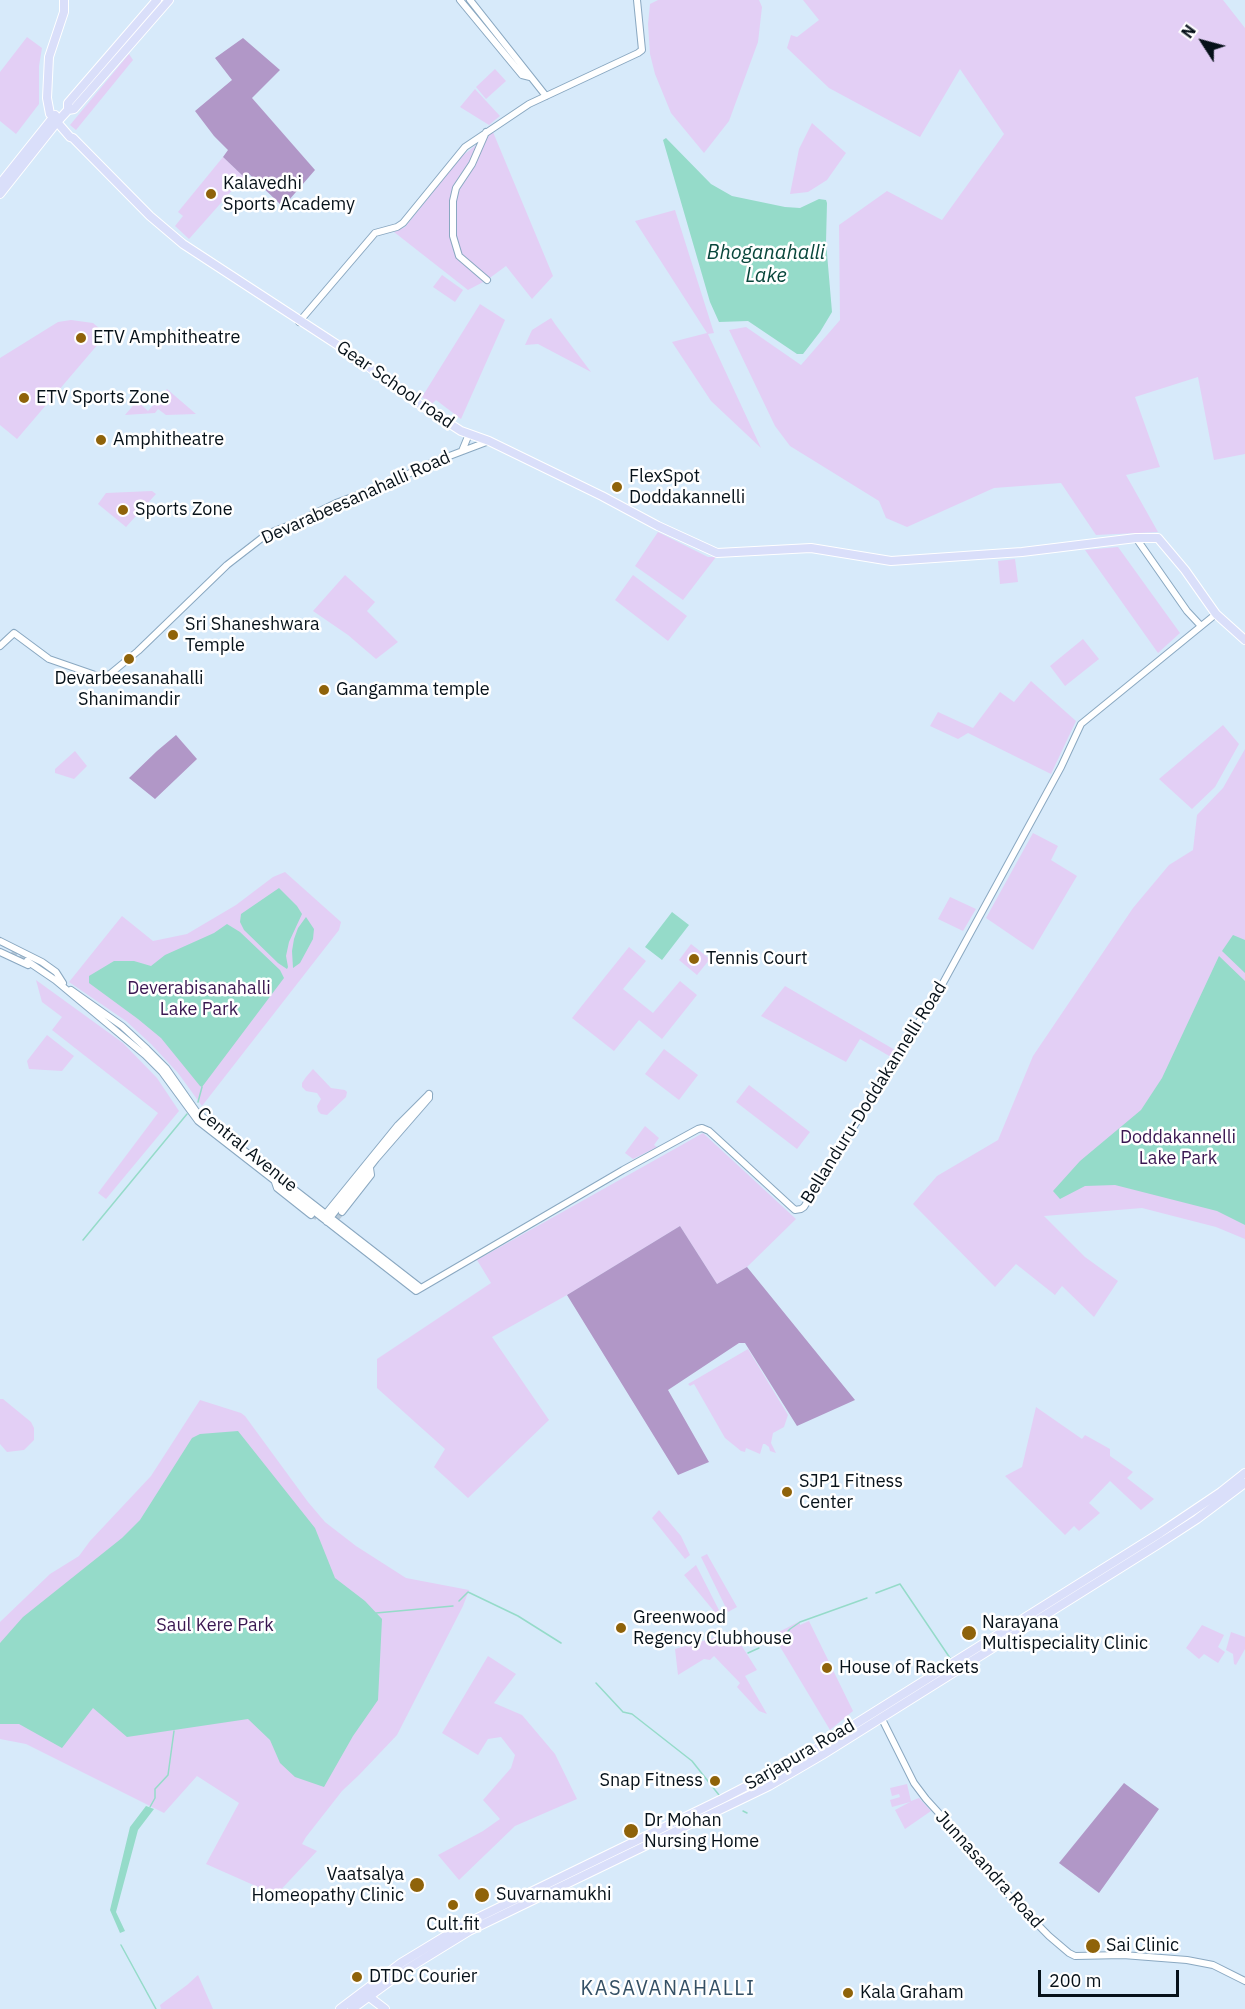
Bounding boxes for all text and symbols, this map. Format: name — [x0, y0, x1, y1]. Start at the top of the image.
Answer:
north arrow — [1173, 12, 1233, 72]
text: N — [1177, 21, 1200, 42]
place label: Kalavedhi Sports Academy — [223, 173, 355, 216]
marker: Kalavedhi Sports Academy — [204, 187, 218, 201]
water label: Bhoganahalli Lake — [707, 241, 825, 288]
place label: ETV Amphitheatre — [93, 327, 240, 349]
marker: ETV Amphitheatre — [74, 331, 88, 345]
street label: Gear School road — [332, 336, 458, 434]
place label: ETV Sports Zone — [36, 387, 170, 409]
marker: ETV Sports Zone — [17, 391, 31, 405]
place label: Amphitheatre — [113, 429, 224, 451]
marker: Amphitheatre — [94, 433, 108, 447]
street label: Devarabeesanahalli Road — [258, 447, 454, 549]
place label: FlexSpot Doddakannelli — [629, 466, 745, 508]
marker: FlexSpot Doddakannelli — [610, 480, 624, 494]
place label: Sports Zone — [135, 499, 233, 521]
marker: Sports Zone — [116, 503, 130, 517]
place label: Sri Shaneshwara Temple — [185, 614, 320, 656]
marker: Sri Shaneshwara Temple — [166, 628, 180, 642]
marker: Devarbeesanahalli Shanimandir — [122, 652, 136, 666]
place label: Devarbeesanahalli Shanimandir — [54, 668, 204, 710]
place label: Gangamma temple — [336, 679, 490, 701]
marker: Gangamma temple — [317, 683, 331, 697]
place label: Tennis Court — [706, 948, 807, 970]
marker: Tennis Court — [687, 952, 701, 966]
park label: Deverabisanahalli Lake Park — [127, 978, 271, 1020]
street label: Bellanduru-Doddakannelli Road — [797, 978, 951, 1208]
street label: Central Avenue — [192, 1103, 302, 1197]
park label: Doddakannelli Lake Park — [1120, 1127, 1236, 1170]
place label: SJP1 Fitness Center — [799, 1471, 903, 1514]
marker: SJP1 Fitness Center — [780, 1485, 794, 1499]
place label: Greenwood Regency Clubhouse — [633, 1607, 792, 1650]
place label: Narayana Multispeciality Clinic — [982, 1612, 1148, 1654]
park label: Saul Kere Park — [156, 1615, 274, 1637]
marker: Greenwood Regency Clubhouse — [614, 1621, 628, 1635]
marker: Narayana Multispeciality Clinic — [960, 1624, 978, 1642]
place label: House of Rackets — [839, 1657, 979, 1679]
marker: House of Rackets — [820, 1661, 834, 1675]
street label: Sarjapura Road — [741, 1715, 859, 1795]
place label: Snap Fitness — [600, 1770, 703, 1792]
marker: Snap Fitness — [708, 1774, 722, 1788]
street label: Junnasandra Road — [931, 1807, 1047, 1933]
place label: Dr Mohan Nursing Home — [644, 1810, 759, 1852]
marker: Dr Mohan Nursing Home — [622, 1822, 640, 1840]
place label: Vaatsalya Homeopathy Clinic — [251, 1864, 404, 1906]
marker: Vaatsalya Homeopathy Clinic — [408, 1876, 426, 1894]
place label: Suvarnamukhi — [496, 1884, 612, 1906]
marker: Suvarnamukhi — [473, 1886, 491, 1904]
marker: Cult.fit — [446, 1898, 460, 1912]
place label: Cult.fit — [426, 1914, 480, 1936]
place label: Sai Clinic — [1106, 1935, 1179, 1957]
marker: Sai Clinic — [1084, 1937, 1102, 1955]
scale bar — [1041, 1958, 1182, 1996]
place label: DTDC Courier — [369, 1966, 477, 1988]
text: 200 m — [1049, 1969, 1101, 1992]
marker: DTDC Courier — [350, 1970, 364, 1984]
district label: KASAVANAHALLI — [581, 1977, 755, 2001]
place label: Kala Graham — [860, 1982, 964, 2004]
marker: Kala Graham — [841, 1986, 855, 2000]

